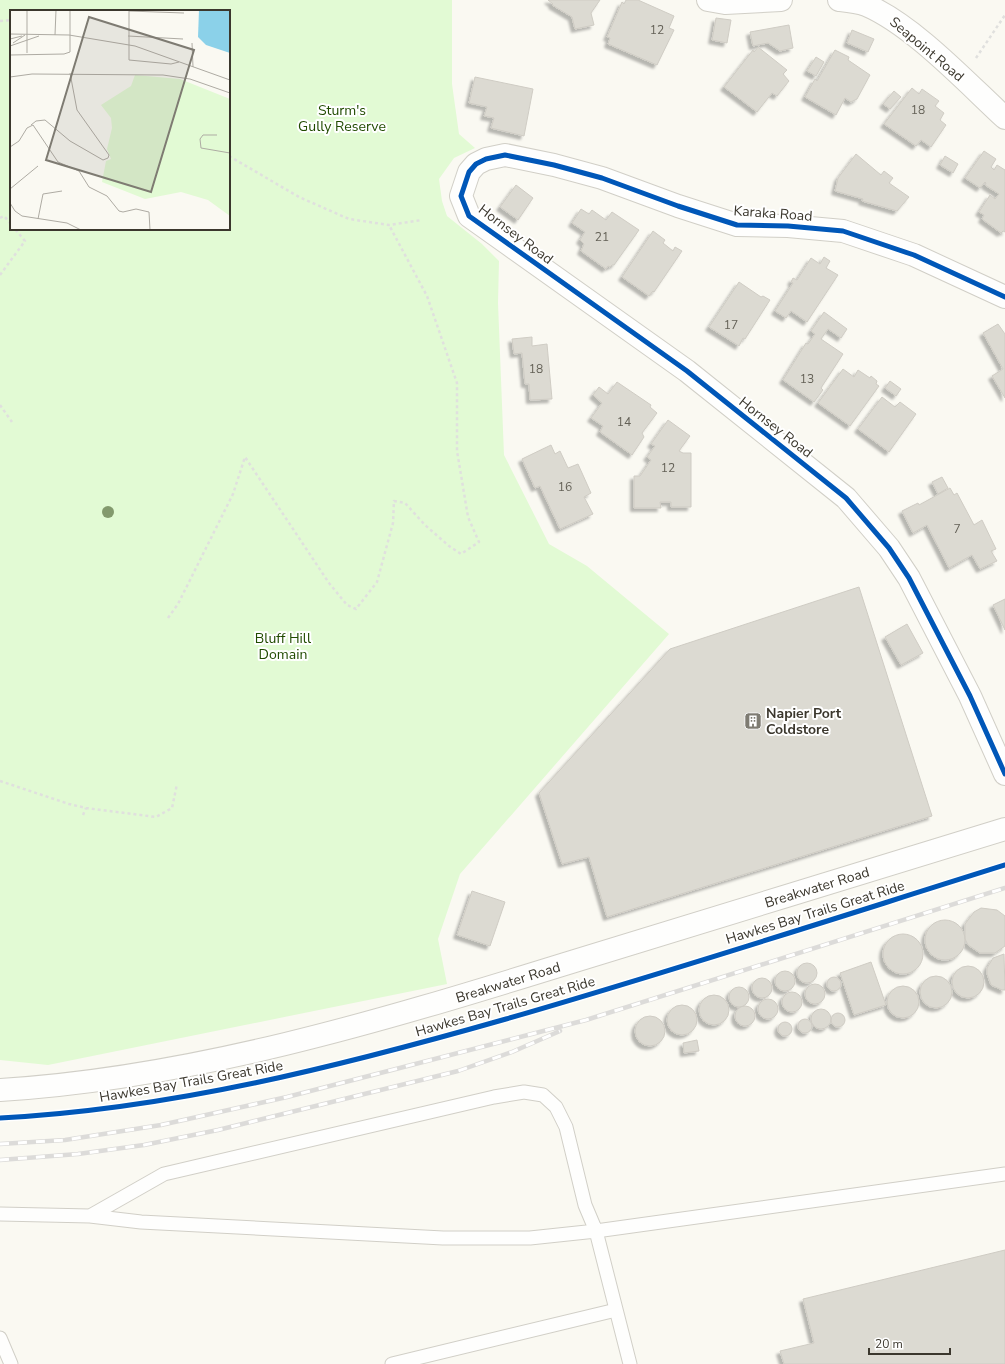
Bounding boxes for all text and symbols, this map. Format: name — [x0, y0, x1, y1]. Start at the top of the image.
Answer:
inset map — [10, 10, 230, 230]
street label: Seapoint Road — [885, 13, 968, 86]
house number: 12 — [650, 22, 664, 38]
park label: Sturm's Gully Reserve — [298, 101, 386, 136]
house number: 18 — [911, 102, 925, 118]
street label: Hornsey Road — [474, 200, 557, 269]
street label: Karaka Road — [733, 201, 813, 226]
house number: 21 — [595, 229, 609, 245]
house number: 17 — [724, 317, 738, 333]
house number: 18 — [529, 361, 543, 377]
house number: 13 — [800, 371, 814, 387]
street label: Hornsey Road — [735, 393, 817, 462]
house number: 14 — [617, 414, 631, 430]
house number: 12 — [661, 460, 675, 476]
house number: 16 — [558, 479, 572, 495]
house number: 7 — [953, 521, 961, 537]
park label: Bluff Hill Domain — [255, 629, 312, 664]
place label: Napier Port Coldstore — [766, 704, 842, 739]
building icon: Napier Port Coldstore — [743, 711, 763, 731]
street label: Breakwater Road — [762, 863, 872, 912]
street label: Hawkes Bay Trails Great Ride — [723, 876, 907, 949]
street label: Breakwater Road — [453, 958, 563, 1007]
street label: Hawkes Bay Trails Great Ride — [413, 972, 597, 1041]
street label: Hawkes Bay Trails Great Ride — [98, 1056, 284, 1107]
scale bar — [869, 1330, 950, 1356]
text: 20 m — [875, 1336, 903, 1352]

